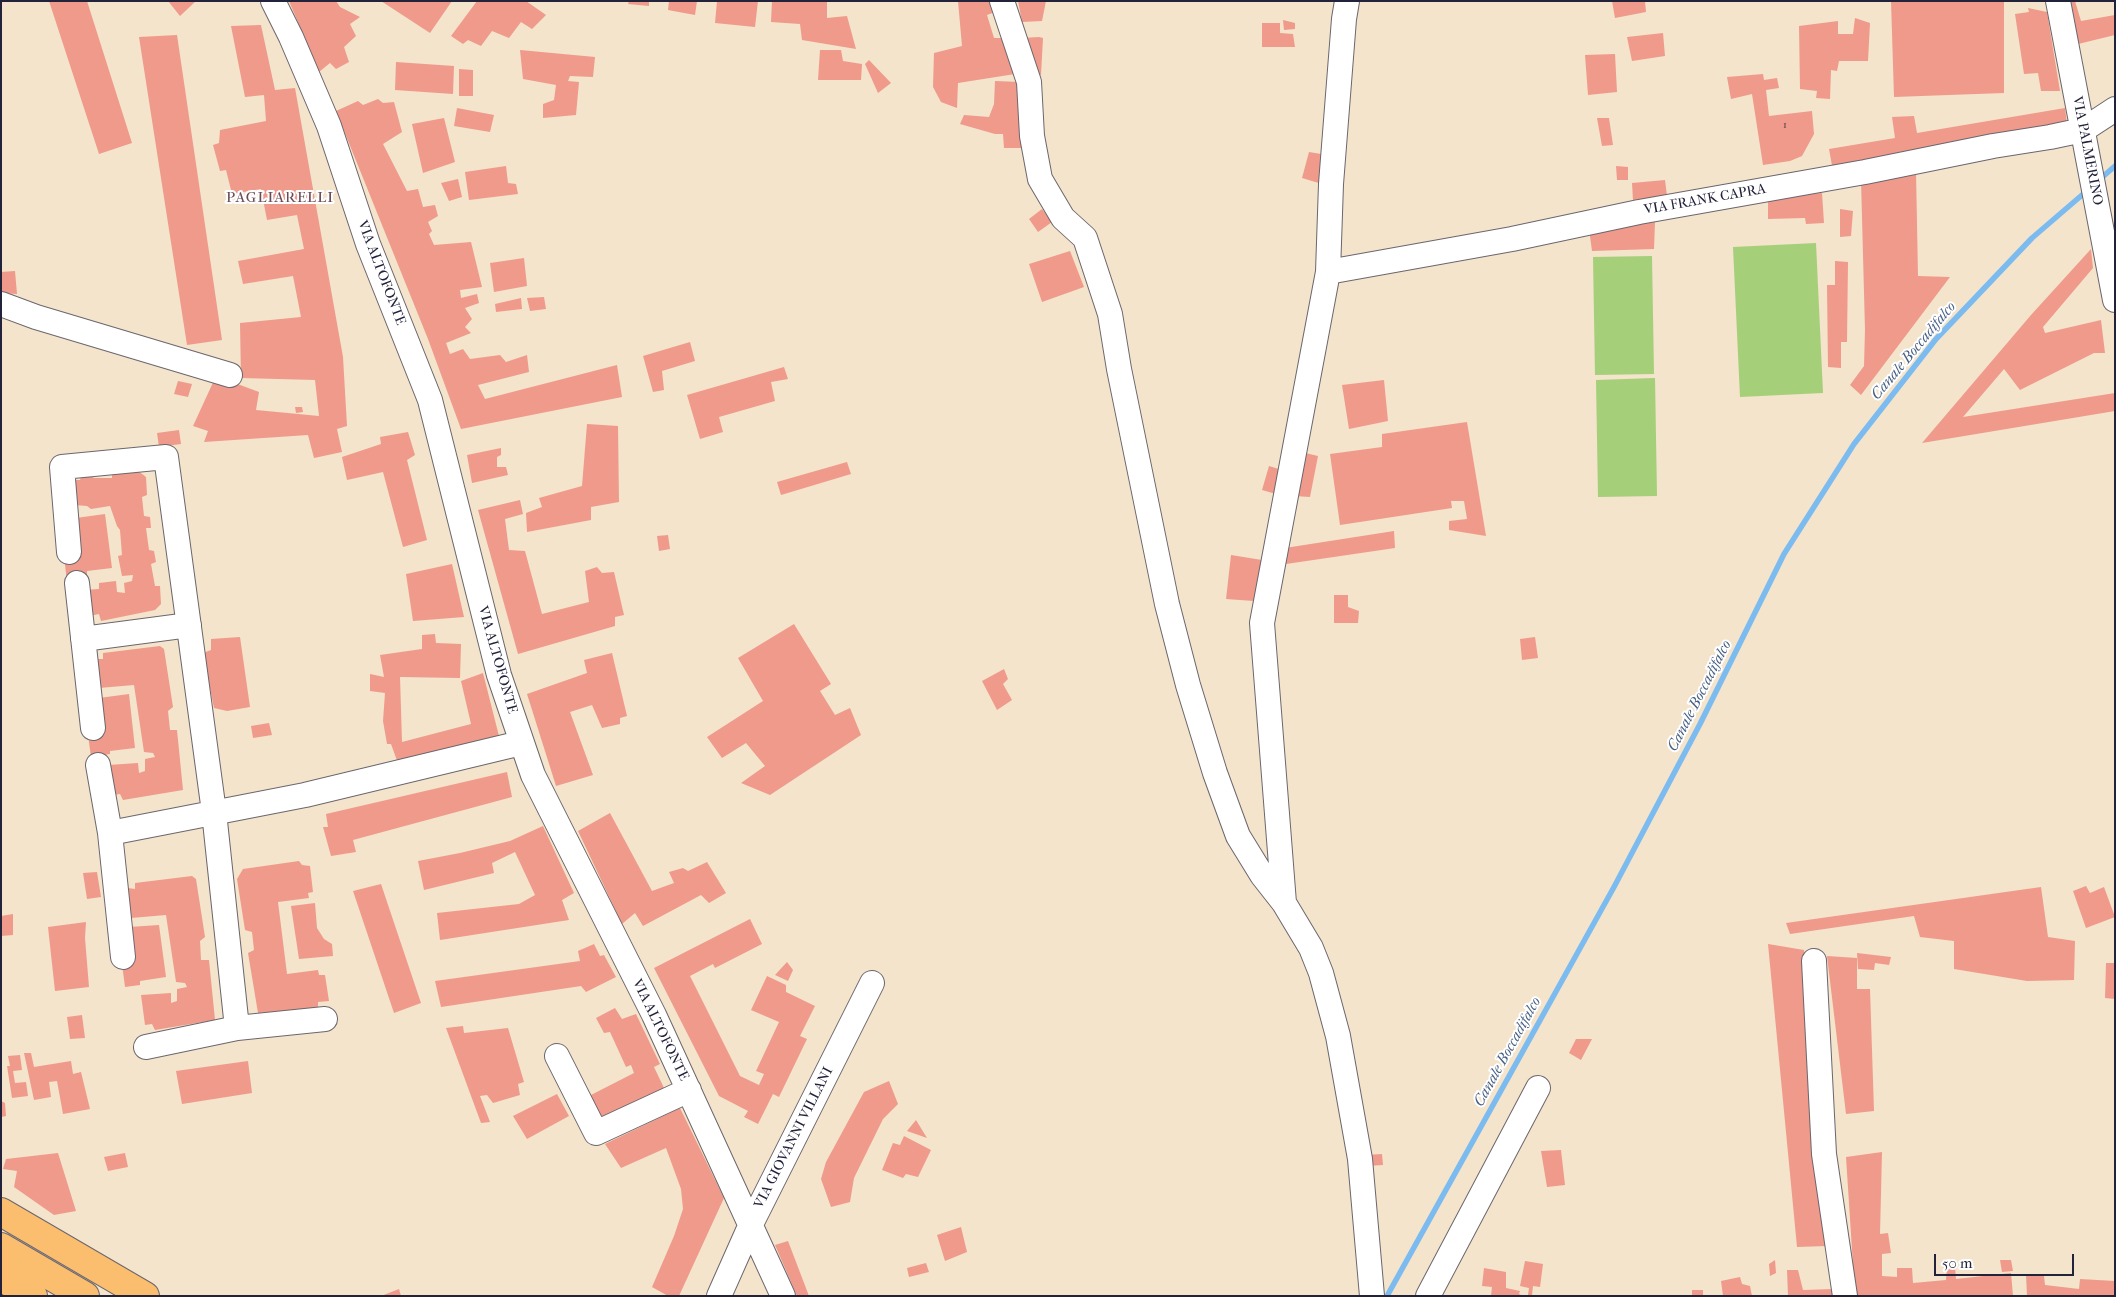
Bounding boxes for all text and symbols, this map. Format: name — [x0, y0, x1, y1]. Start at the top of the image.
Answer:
street label: VIA PALMERINO — [2068, 95, 2106, 207]
house number: 1 — [1783, 118, 1787, 132]
street label: VIA FRANK CAPRA — [1643, 181, 1767, 219]
district label: PAGLIARELLI — [225, 189, 335, 207]
street label: VIA ALTOFONTE — [353, 218, 409, 328]
water label: Canale Boccadifalco — [1868, 298, 1960, 404]
street label: VIA ALTOFONTE — [474, 604, 520, 716]
water label: Canale Boccadifalco — [1664, 638, 1736, 754]
street label: VIA ALTOFONTE — [628, 976, 692, 1084]
water label: Canale Boccadifalco — [1471, 994, 1545, 1110]
street label: VIA GIOVANNI VILLANI — [751, 1064, 837, 1212]
scale bar — [1936, 1244, 2076, 1276]
text: 50 m — [1942, 1254, 1972, 1272]

